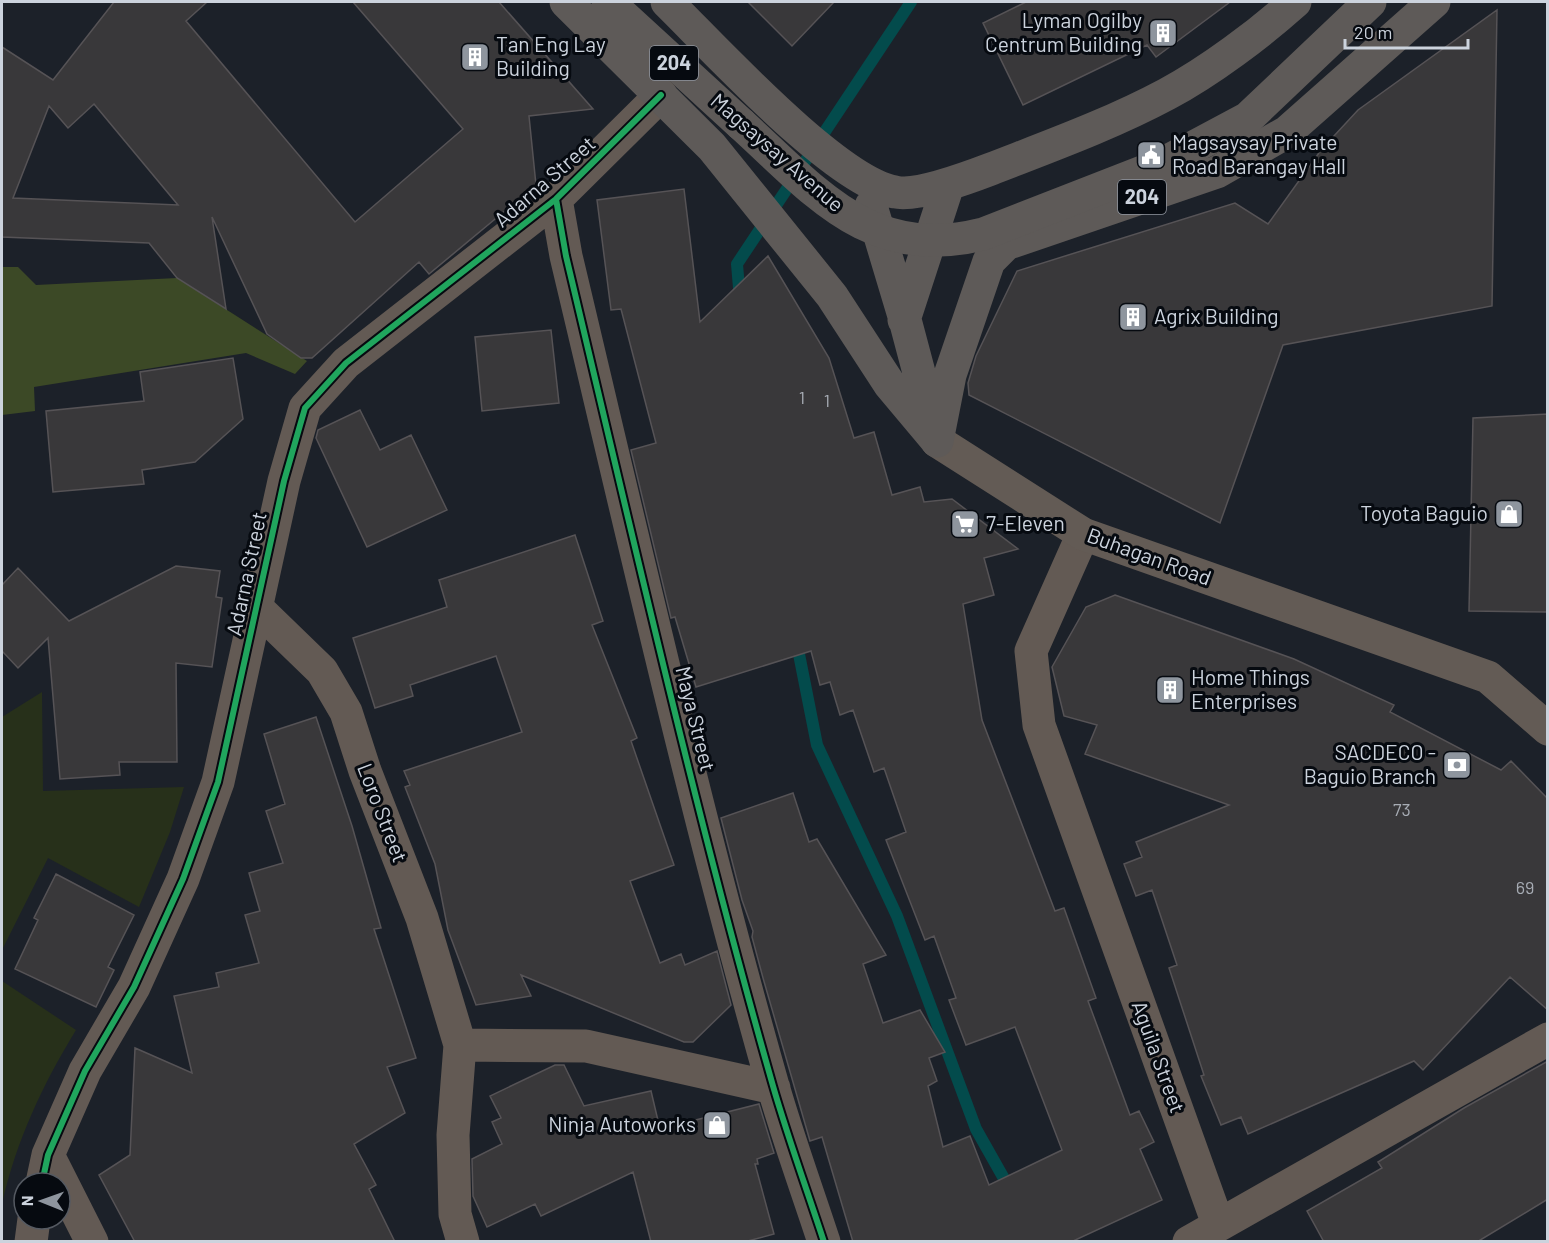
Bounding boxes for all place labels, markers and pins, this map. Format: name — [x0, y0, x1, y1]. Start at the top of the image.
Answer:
place label: Lyman Ogilby Centrum Building — [985, 7, 1142, 56]
building icon: Lyman Ogilby Centrum Building — [1147, 17, 1179, 49]
place label: Tan Eng Lay Building — [496, 31, 606, 80]
building icon: Tan Eng Lay Building — [459, 41, 491, 73]
place label: Magsaysay Private Road Barangay Hall — [1172, 129, 1346, 178]
public building icon: Magsaysay Private Road Barangay Hall — [1135, 139, 1167, 171]
building icon: Agrix Building — [1117, 301, 1149, 333]
place label: Agrix Building — [1154, 303, 1278, 328]
shop icon: Toyota Baguio — [1493, 498, 1525, 530]
place label: Toyota Baguio — [1360, 500, 1488, 525]
supermarket icon: 7-Eleven — [949, 508, 981, 540]
place label: 7-Eleven — [986, 510, 1065, 535]
place label: Home Things Enterprises — [1191, 664, 1310, 713]
building icon: Home Things Enterprises — [1154, 674, 1186, 706]
place label: SACDECO - Baguio Branch — [1304, 739, 1436, 788]
bank icon: SACDECO - Baguio Branch — [1441, 749, 1473, 781]
shop icon: Ninja Autoworks — [701, 1109, 733, 1141]
place label: Ninja Autoworks — [548, 1111, 696, 1136]

